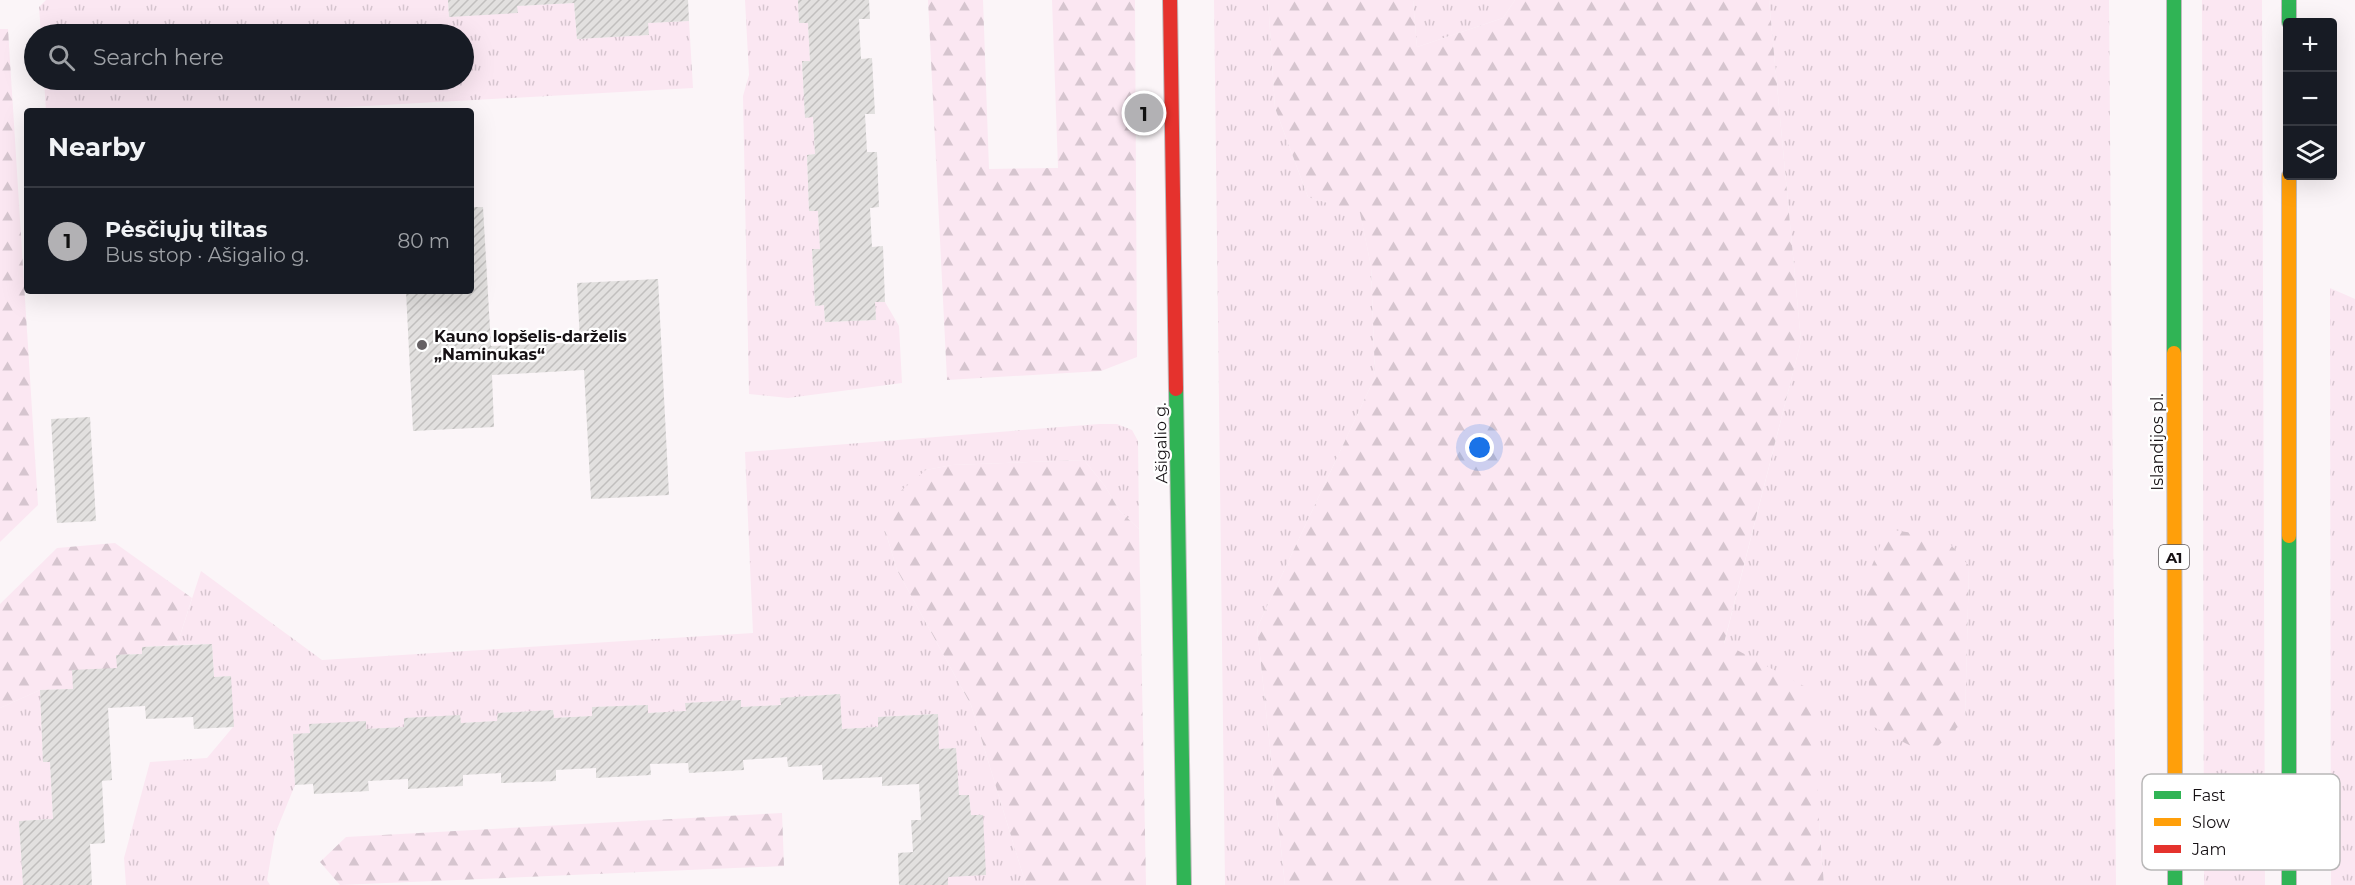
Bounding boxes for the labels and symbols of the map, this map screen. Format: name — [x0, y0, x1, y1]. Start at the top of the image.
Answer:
pin: 1 — [1124, 90, 1164, 136]
place label: Kauno lopšelis-darželis „Naminukas“ — [434, 327, 627, 364]
marker: Kauno lopšelis-darželis „Naminukas“ — [415, 338, 429, 352]
street label: Islandijos pl. — [2148, 393, 2167, 491]
street label: Ašigalio g. — [1151, 402, 1171, 484]
your location — [1465, 433, 1494, 462]
road number: A1 — [2159, 545, 2189, 569]
legend — [2142, 774, 2340, 870]
text: Fast — [2192, 786, 2226, 805]
text: Slow — [2192, 813, 2230, 832]
text: Jam — [2191, 840, 2226, 859]

